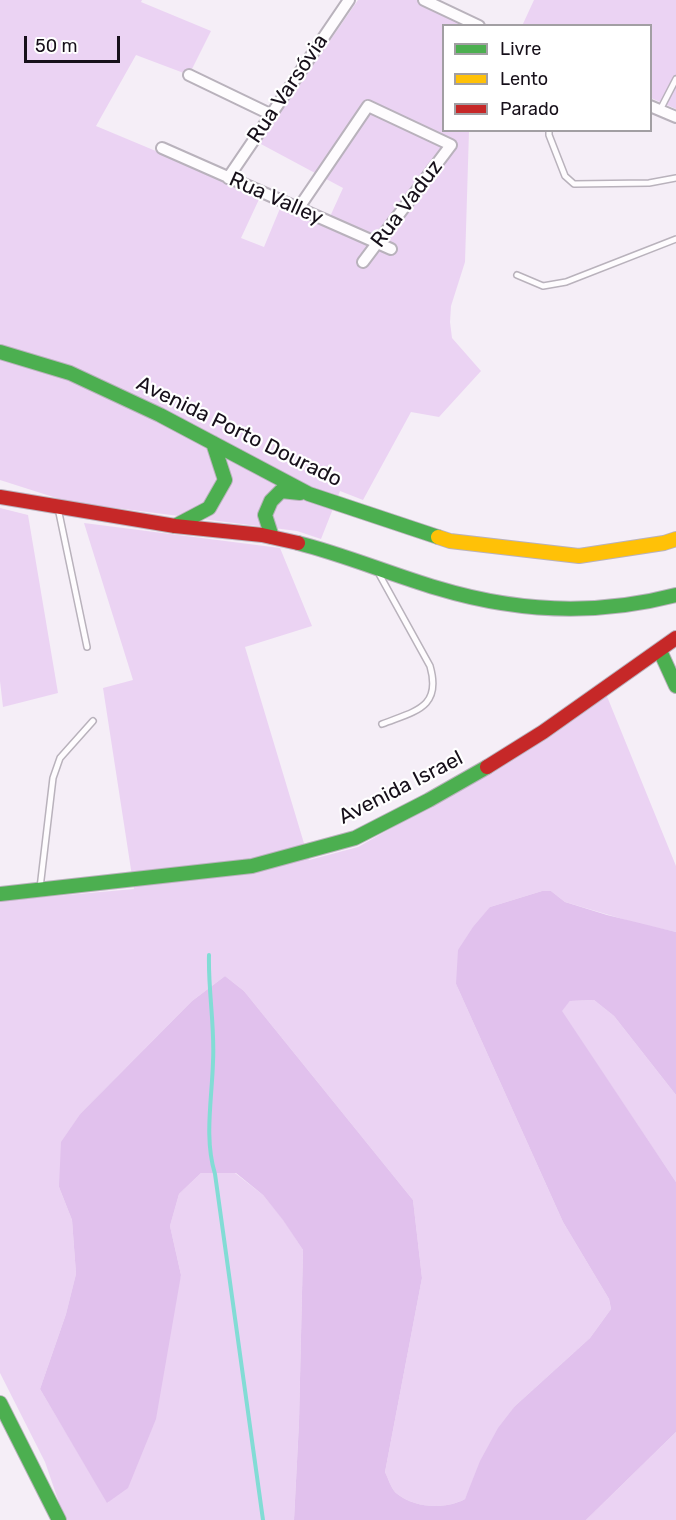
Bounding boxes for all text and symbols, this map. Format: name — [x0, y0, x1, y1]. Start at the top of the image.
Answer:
scale bar — [27, 24, 123, 62]
legend — [442, 24, 652, 132]
street label: Rua Varsóvia — [242, 30, 334, 148]
text: 50 m — [35, 35, 78, 57]
text: Livre — [500, 38, 541, 60]
text: Lento — [500, 68, 548, 90]
text: Parado — [500, 98, 559, 120]
street label: Rua Vaduz — [366, 155, 448, 253]
street label: Rua Valley — [225, 167, 327, 231]
street label: Avenida Porto Dourado — [132, 371, 346, 493]
street label: Avenida Israel — [335, 746, 467, 830]

